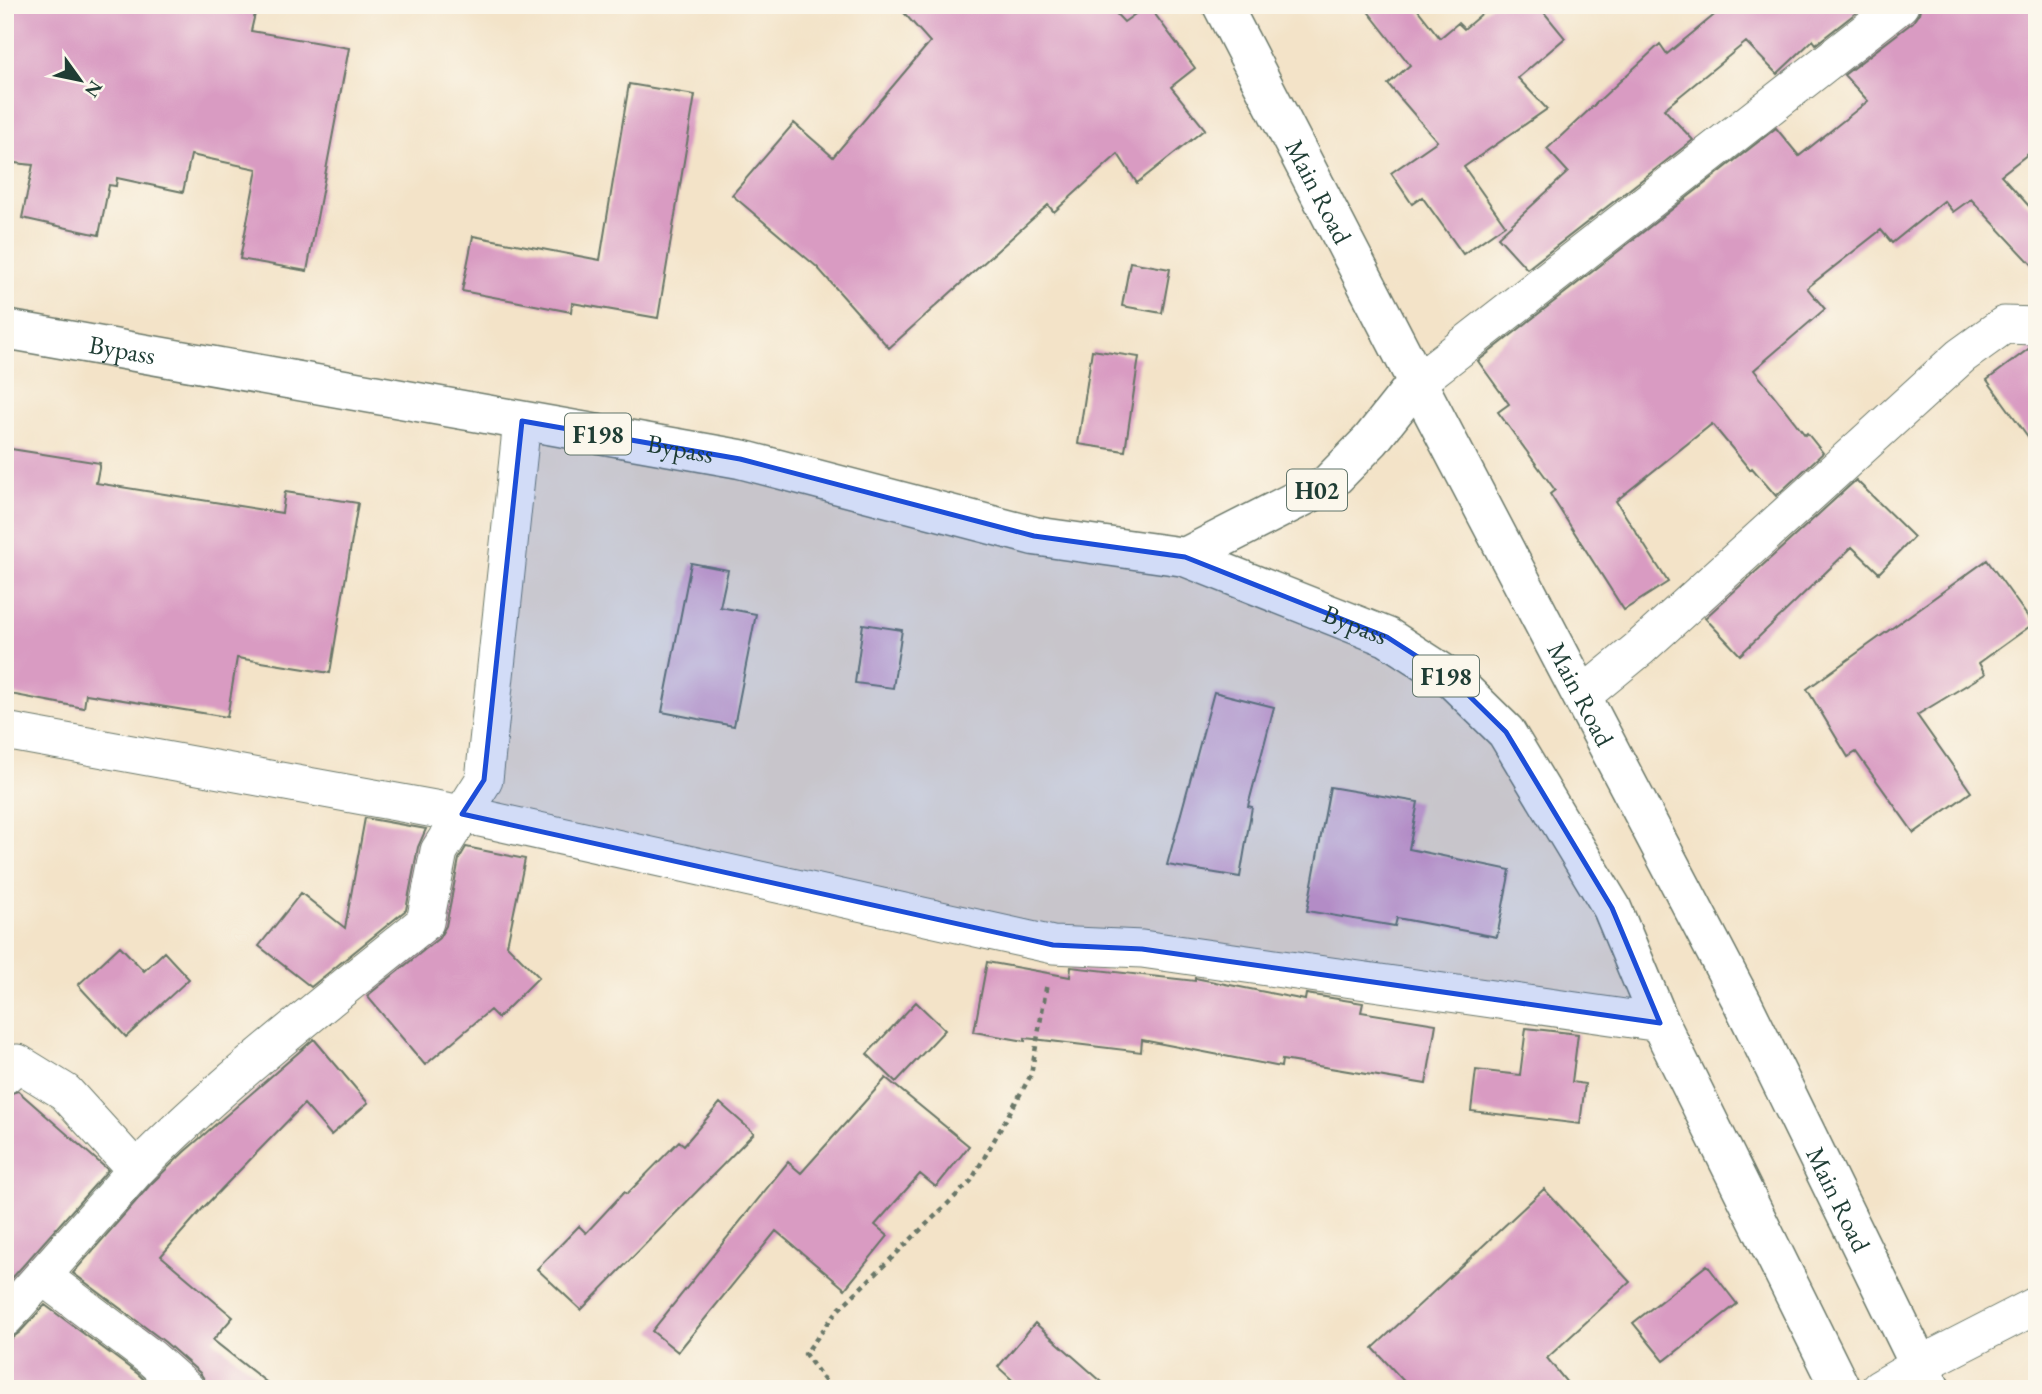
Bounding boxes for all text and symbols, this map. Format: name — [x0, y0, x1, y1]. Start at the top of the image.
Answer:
north arrow — [46, 46, 116, 116]
text: N — [79, 76, 109, 103]
street label: Main Road — [1277, 134, 1360, 250]
street label: Bypass — [86, 327, 158, 372]
road number: F198 — [565, 414, 631, 454]
street label: Bypass — [645, 426, 716, 471]
road number: H02 — [1287, 470, 1347, 510]
street label: Bypass — [1318, 596, 1393, 653]
street label: Main Road — [1539, 636, 1622, 753]
road number: F198 — [1413, 656, 1479, 696]
street label: Main Road — [1798, 1141, 1879, 1258]

